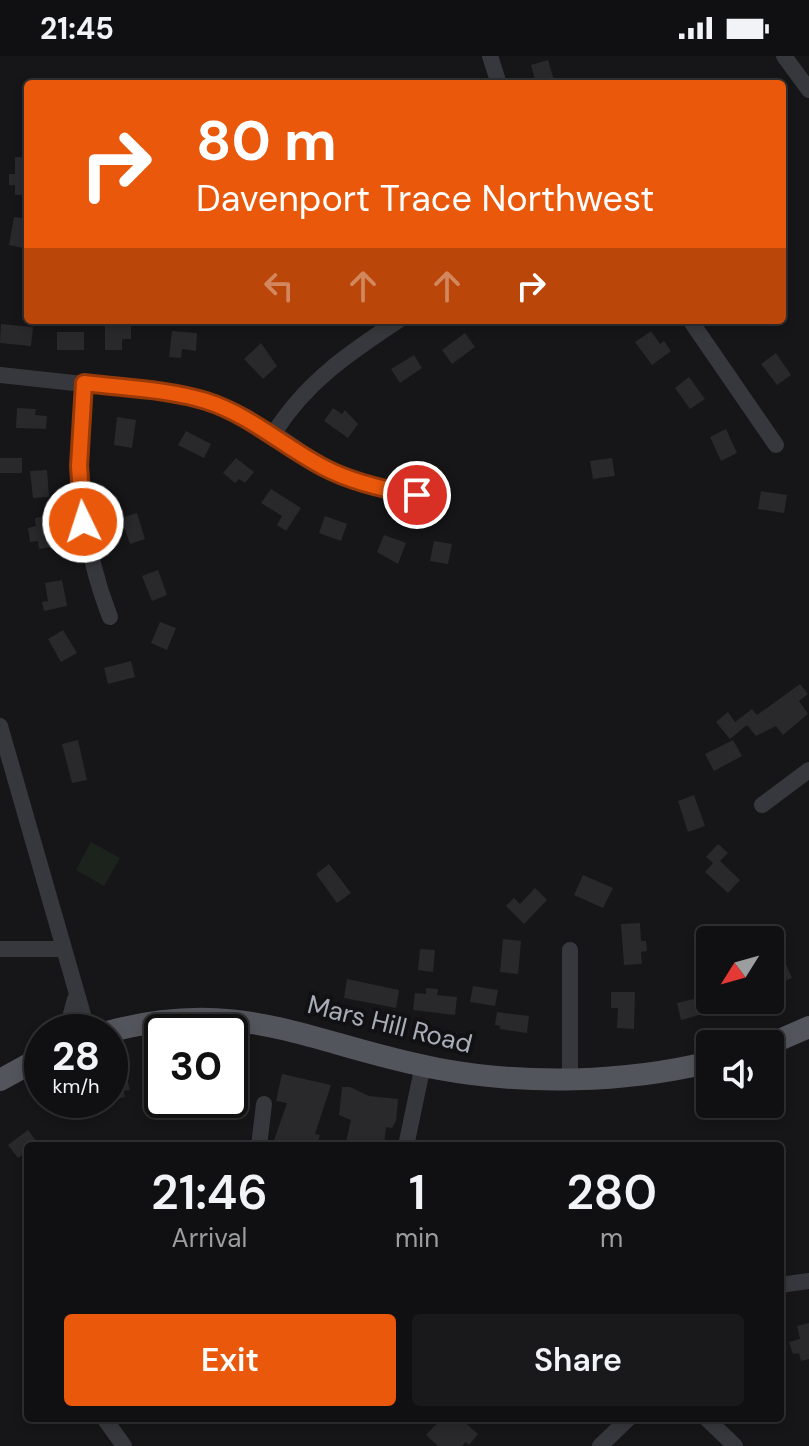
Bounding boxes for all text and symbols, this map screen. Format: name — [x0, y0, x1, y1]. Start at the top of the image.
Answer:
text: 21:45 — [40, 9, 114, 48]
text: 80 m — [196, 104, 337, 177]
icon: right — [64, 112, 168, 216]
text: Davenport Trace Northwest — [196, 175, 654, 222]
icon: left — [257, 264, 301, 308]
icon: ahead — [341, 264, 385, 308]
icon: ahead — [425, 264, 469, 308]
icon: right — [509, 264, 553, 308]
pin — [383, 461, 451, 529]
icon: arrive — [395, 473, 439, 517]
position arrow — [41, 480, 125, 564]
north arrow — [696, 926, 784, 1014]
map controls — [696, 926, 784, 1118]
street label: Mars Hill Road — [304, 987, 476, 1061]
speed limit sign: 30 — [144, 1014, 248, 1118]
text: 28 — [52, 1030, 100, 1082]
button: sound — [696, 1030, 784, 1118]
text: km/h — [52, 1073, 100, 1099]
text: 21:46 — [151, 1161, 268, 1224]
text: 1 — [409, 1161, 425, 1224]
text: 280 — [566, 1161, 657, 1224]
text: Arrival — [172, 1221, 247, 1255]
text: min — [395, 1221, 439, 1255]
text: m — [600, 1221, 623, 1255]
button: Exit — [64, 1314, 396, 1406]
button: Share — [412, 1314, 744, 1406]

